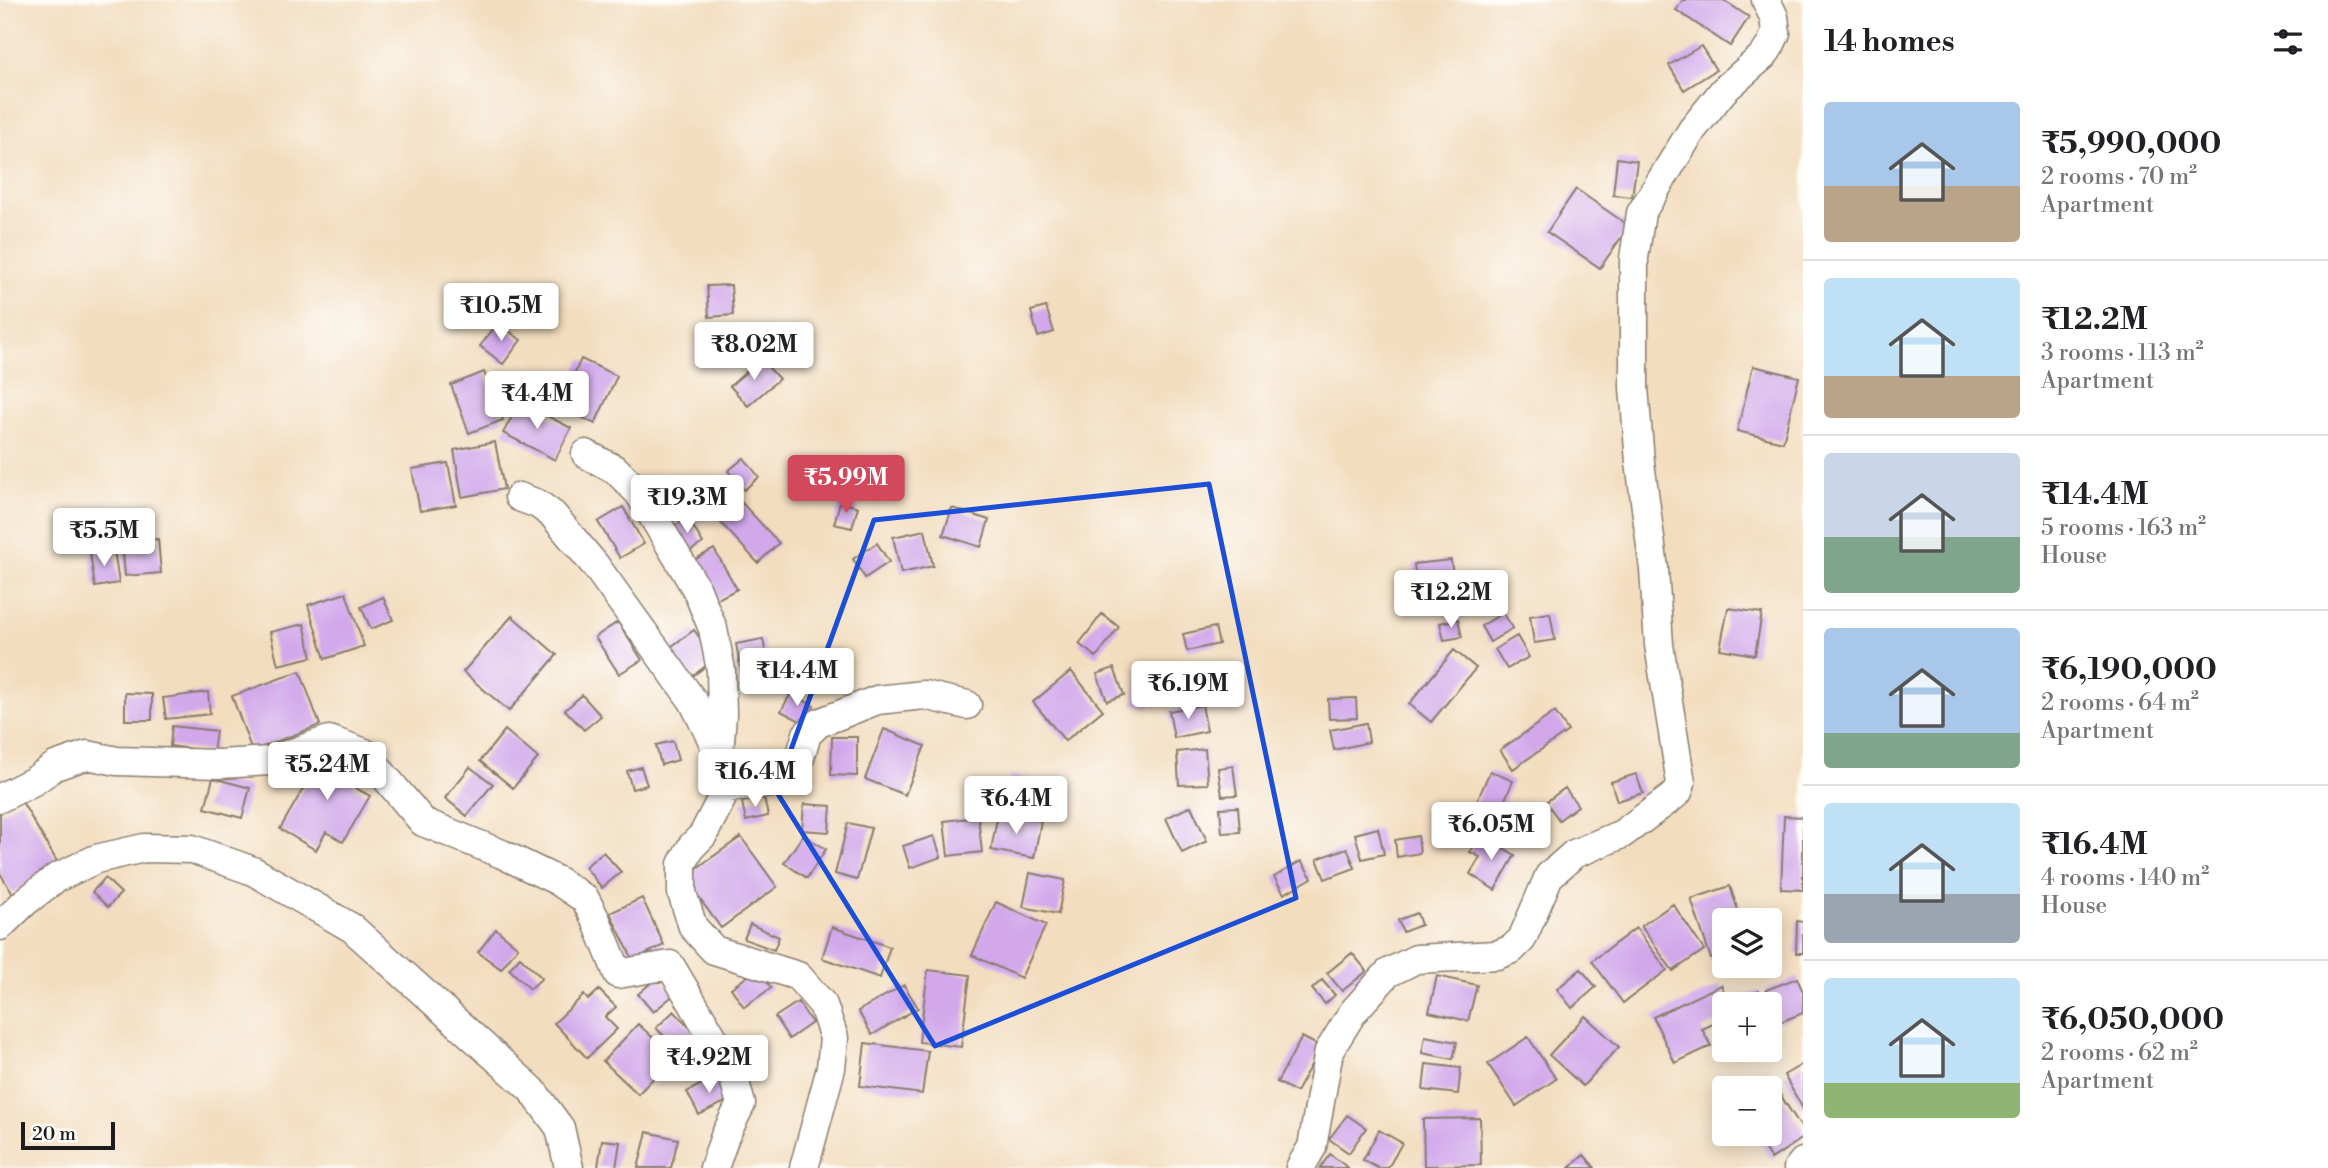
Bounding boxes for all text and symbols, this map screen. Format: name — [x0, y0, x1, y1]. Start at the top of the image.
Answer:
text: 14 homes — [1824, 23, 1955, 61]
icon: filters — [2269, 23, 2307, 61]
text: ₹5,990,000 — [2041, 125, 2221, 163]
icon: home — [1880, 130, 1964, 214]
text: 2 rooms · 70 m² — [2041, 163, 2197, 191]
text: Apartment — [2041, 191, 2154, 219]
pin: ₹10.5M — [444, 284, 558, 343]
text: ₹10.5M — [460, 292, 542, 320]
text: ₹12.2M — [2041, 301, 2148, 339]
icon: home — [1880, 306, 1964, 390]
pin: ₹8.02M — [697, 322, 811, 382]
text: ₹8.02M — [711, 331, 798, 359]
text: 3 rooms · 113 m² — [2041, 339, 2204, 367]
text: Apartment — [2041, 367, 2154, 395]
pin: ₹4.4M — [488, 372, 586, 431]
text: ₹4.4M — [501, 380, 573, 408]
pin: ₹5.99M — [789, 456, 903, 515]
text: ₹5.99M — [804, 464, 888, 492]
pin: ₹19.3M — [630, 476, 744, 535]
text: ₹14.4M — [2041, 476, 2148, 514]
icon: home — [1880, 481, 1964, 565]
text: ₹19.3M — [647, 484, 727, 512]
pin: ₹5.5M — [55, 508, 153, 568]
text: 5 rooms · 163 m² — [2041, 514, 2206, 542]
text: ₹5.5M — [69, 517, 139, 545]
text: House — [2041, 542, 2107, 570]
pin: ₹12.2M — [1394, 570, 1508, 630]
text: ₹12.2M — [1410, 579, 1492, 607]
pin: ₹14.4M — [740, 648, 854, 708]
text: ₹6,190,000 — [2041, 651, 2217, 689]
icon: home — [1880, 656, 1964, 740]
text: ₹14.4M — [756, 657, 838, 685]
pin: ₹6.19M — [1131, 662, 1245, 721]
text: ₹6.19M — [1147, 670, 1229, 698]
text: 2 rooms · 64 m² — [2041, 689, 2199, 717]
text: Apartment — [2041, 717, 2154, 745]
pin: ₹5.24M — [270, 742, 384, 802]
pin: ₹16.4M — [698, 750, 812, 809]
text: ₹5.24M — [284, 751, 370, 779]
text: ₹16.4M — [714, 758, 796, 786]
pin: ₹6.4M — [967, 776, 1065, 836]
text: ₹6.4M — [980, 785, 1052, 813]
pin: ₹6.05M — [1434, 802, 1548, 862]
text: ₹6.05M — [1448, 811, 1535, 839]
text: ₹16.4M — [2041, 826, 2147, 864]
icon: home — [1880, 831, 1964, 915]
text: 4 rooms · 140 m² — [2041, 864, 2209, 892]
text: House — [2041, 892, 2107, 920]
map controls — [1712, 908, 1782, 1146]
button: layers — [1712, 908, 1782, 978]
button: + — [1712, 992, 1782, 1062]
text: ₹6,050,000 — [2041, 1001, 2224, 1039]
icon: home — [1880, 1006, 1964, 1090]
pin: ₹4.92M — [652, 1036, 766, 1095]
text: 2 rooms · 62 m² — [2041, 1039, 2198, 1067]
text: ₹4.92M — [666, 1044, 752, 1072]
text: Apartment — [2041, 1067, 2154, 1095]
button: − — [1712, 1076, 1782, 1146]
scale bar — [21, 1119, 116, 1151]
text: 20 m — [32, 1122, 76, 1146]

